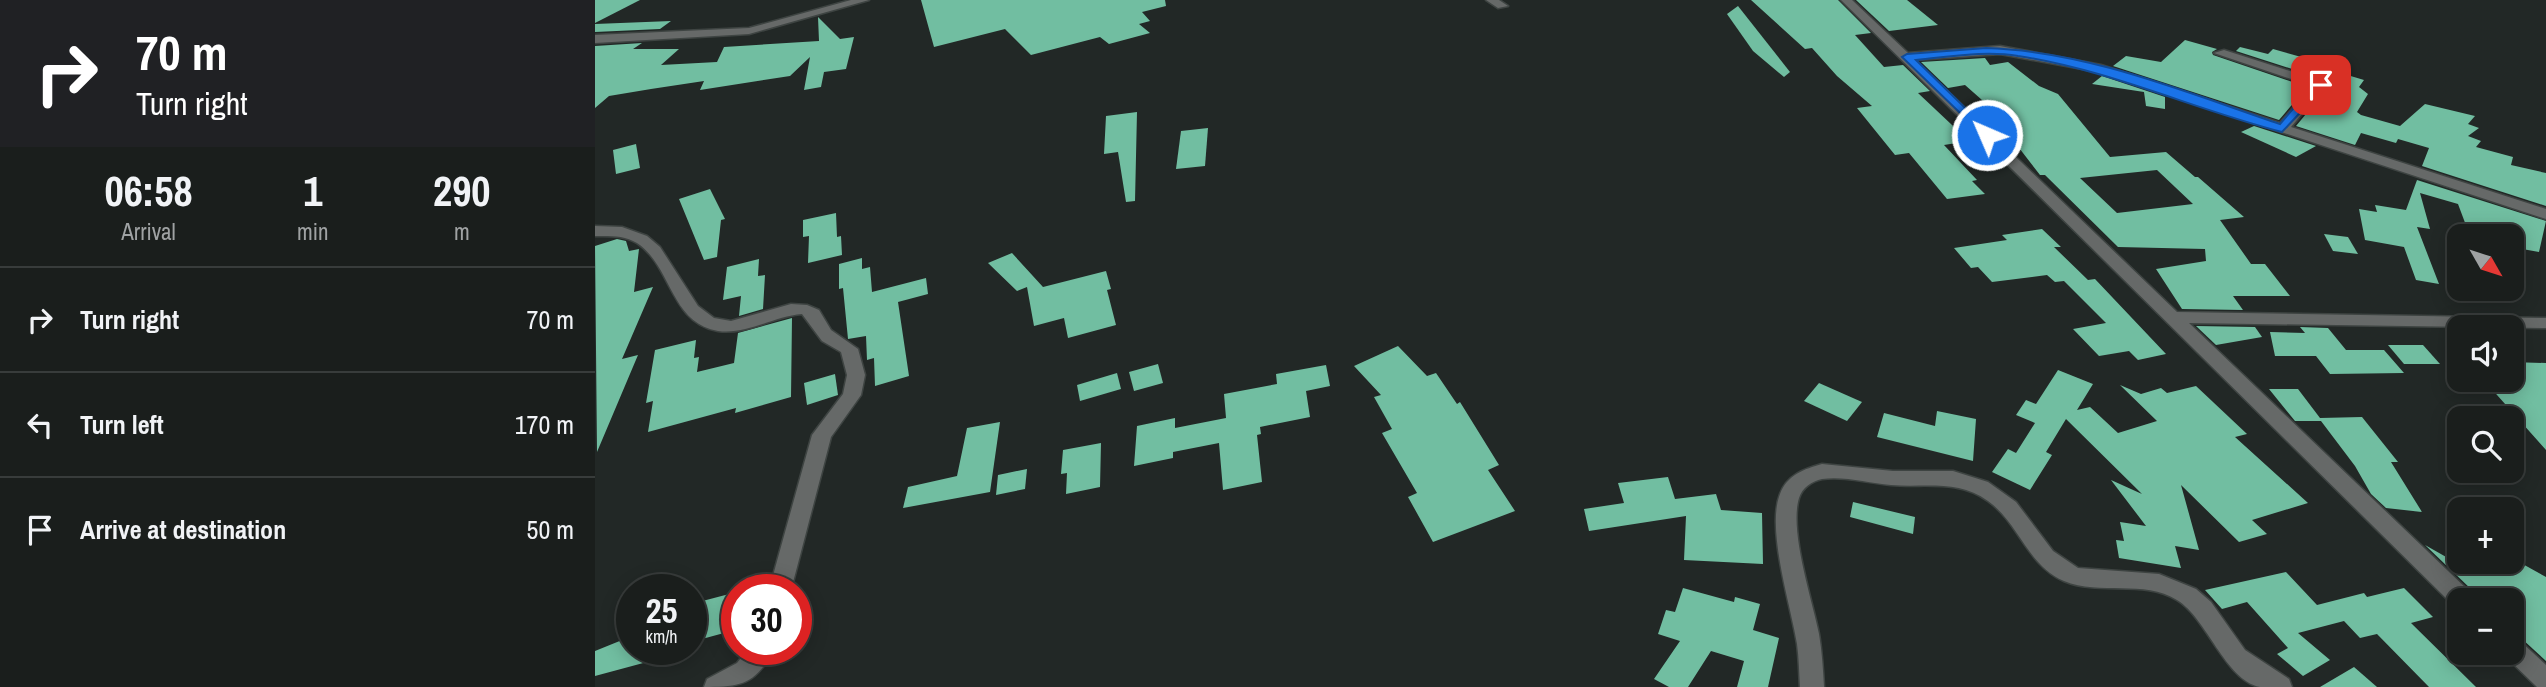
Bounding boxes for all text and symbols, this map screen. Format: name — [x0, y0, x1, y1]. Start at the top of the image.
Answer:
text: 70 m — [136, 19, 228, 85]
icon: right — [21, 28, 112, 119]
pin — [2291, 55, 2351, 115]
icon: arrive — [2302, 66, 2340, 104]
text: Turn right — [136, 82, 248, 125]
position arrow — [1950, 98, 2024, 172]
text: 06:58 — [105, 163, 193, 219]
text: 1 — [303, 163, 322, 219]
text: 290 — [433, 163, 491, 219]
text: Arrival — [121, 216, 176, 247]
text: min — [297, 216, 329, 247]
text: m — [454, 216, 470, 247]
north arrow — [2447, 224, 2523, 301]
map controls — [2447, 224, 2524, 665]
icon: right — [21, 301, 59, 339]
text: Turn right — [80, 302, 179, 337]
text: 70 m — [527, 302, 574, 337]
button: sound — [2447, 315, 2524, 392]
icon: left — [21, 406, 59, 444]
button: search — [2447, 406, 2524, 483]
text: Turn left — [80, 407, 164, 442]
text: 170 m — [515, 407, 574, 442]
button: + — [2447, 497, 2524, 574]
icon: arrive — [21, 511, 59, 549]
text: Arrive at destination — [80, 512, 286, 547]
text: 50 m — [527, 512, 574, 547]
speed limit sign: 30 — [721, 574, 812, 665]
text: 25 — [646, 587, 677, 634]
button: − — [2447, 588, 2524, 665]
text: km/h — [646, 624, 678, 649]

